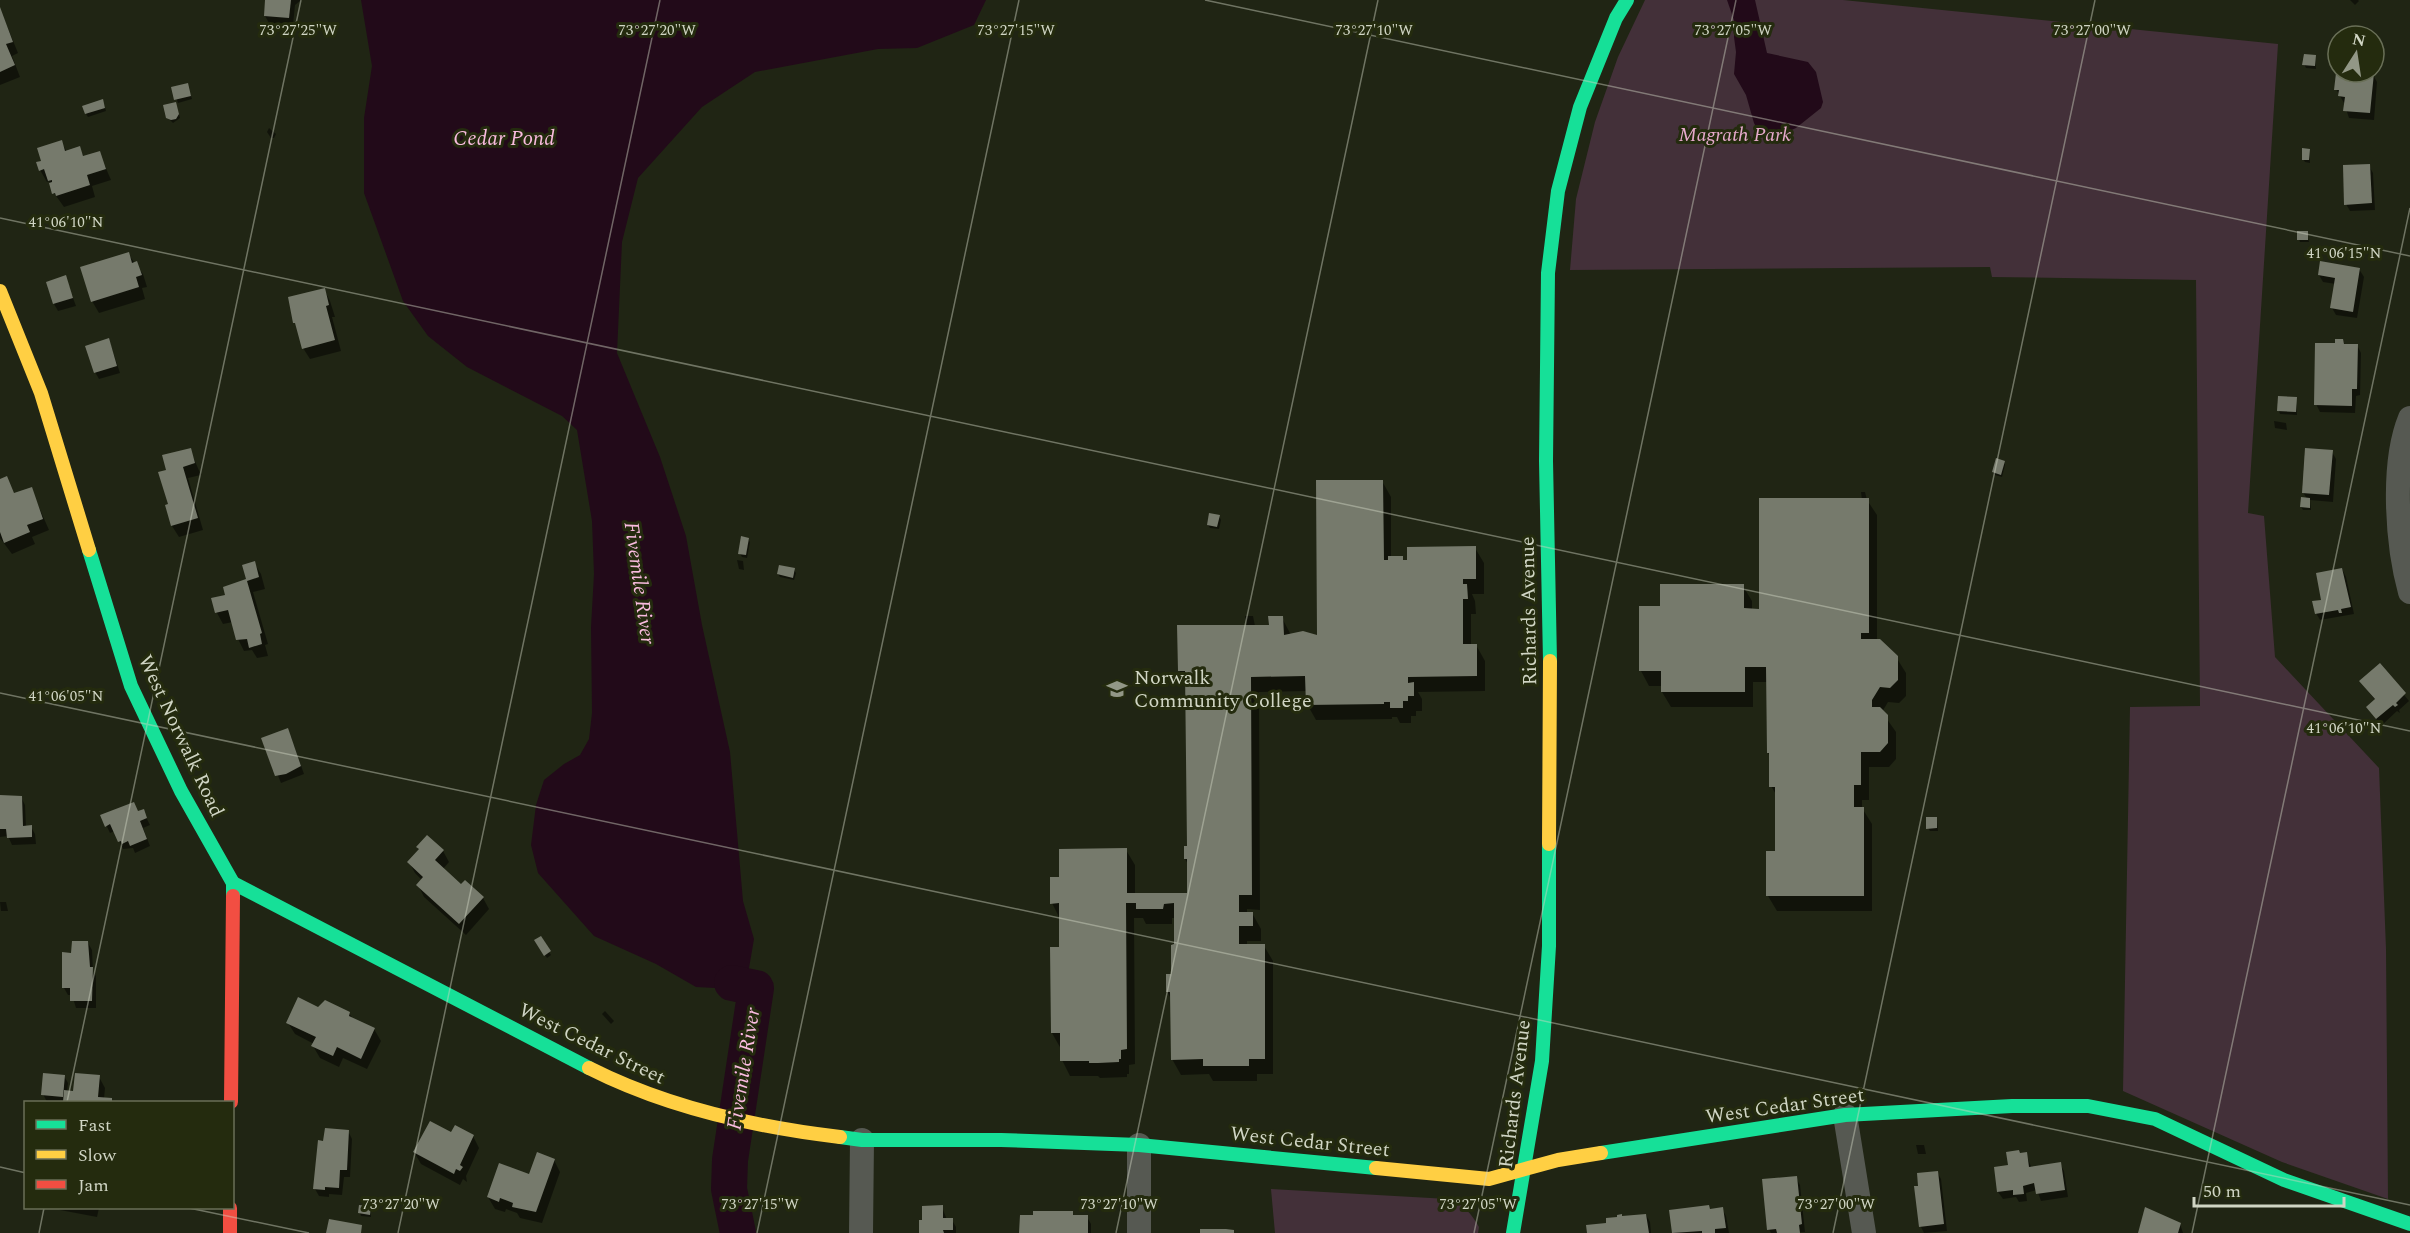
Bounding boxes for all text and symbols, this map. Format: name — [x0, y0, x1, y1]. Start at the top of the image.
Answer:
text: 73°27'25"W — [259, 19, 337, 42]
text: 73°27'20"W — [618, 19, 696, 42]
text: 73°27'15"W — [977, 19, 1055, 42]
text: 73°27'10"W — [1335, 19, 1413, 42]
text: 73°27'05"W — [1694, 19, 1772, 42]
text: 73°27'00"W — [2053, 19, 2131, 42]
north arrow — [2326, 24, 2386, 84]
text: N — [2350, 27, 2368, 53]
park label: Magrath Park — [1679, 120, 1792, 150]
water label: Cedar Pond — [453, 123, 555, 155]
text: 41°06'10"N — [29, 211, 104, 234]
text: 41°06'15"N — [2307, 242, 2382, 265]
water label: Fivemile River — [615, 520, 664, 647]
street label: Richards Avenue — [1513, 536, 1545, 686]
street label: West Norwalk Road — [130, 650, 232, 822]
place label: Norwalk Community College — [1134, 663, 1312, 716]
school or university icon: Norwalk Community College — [1105, 677, 1129, 701]
text: 41°06'05"N — [29, 685, 104, 708]
text: 41°06'10"N — [2307, 717, 2382, 740]
street label: West Cedar Street — [514, 995, 670, 1093]
water label: Fivemile River — [719, 1005, 770, 1132]
street label: Richards Avenue — [1491, 1018, 1539, 1170]
street label: West Cedar Street — [1704, 1080, 1866, 1132]
legend — [24, 1101, 234, 1209]
text: Fast — [78, 1112, 111, 1139]
street label: West Cedar Street — [1229, 1119, 1391, 1165]
text: Slow — [78, 1142, 117, 1169]
scale bar — [2194, 1170, 2344, 1208]
text: Jam — [78, 1172, 109, 1199]
text: 50 m — [2203, 1178, 2241, 1205]
text: 73°27'20"W — [362, 1193, 440, 1216]
text: 73°27'15"W — [721, 1193, 799, 1216]
text: 73°27'10"W — [1080, 1193, 1158, 1216]
text: 73°27'05"W — [1439, 1193, 1517, 1216]
text: 73°27'00"W — [1797, 1193, 1875, 1216]

